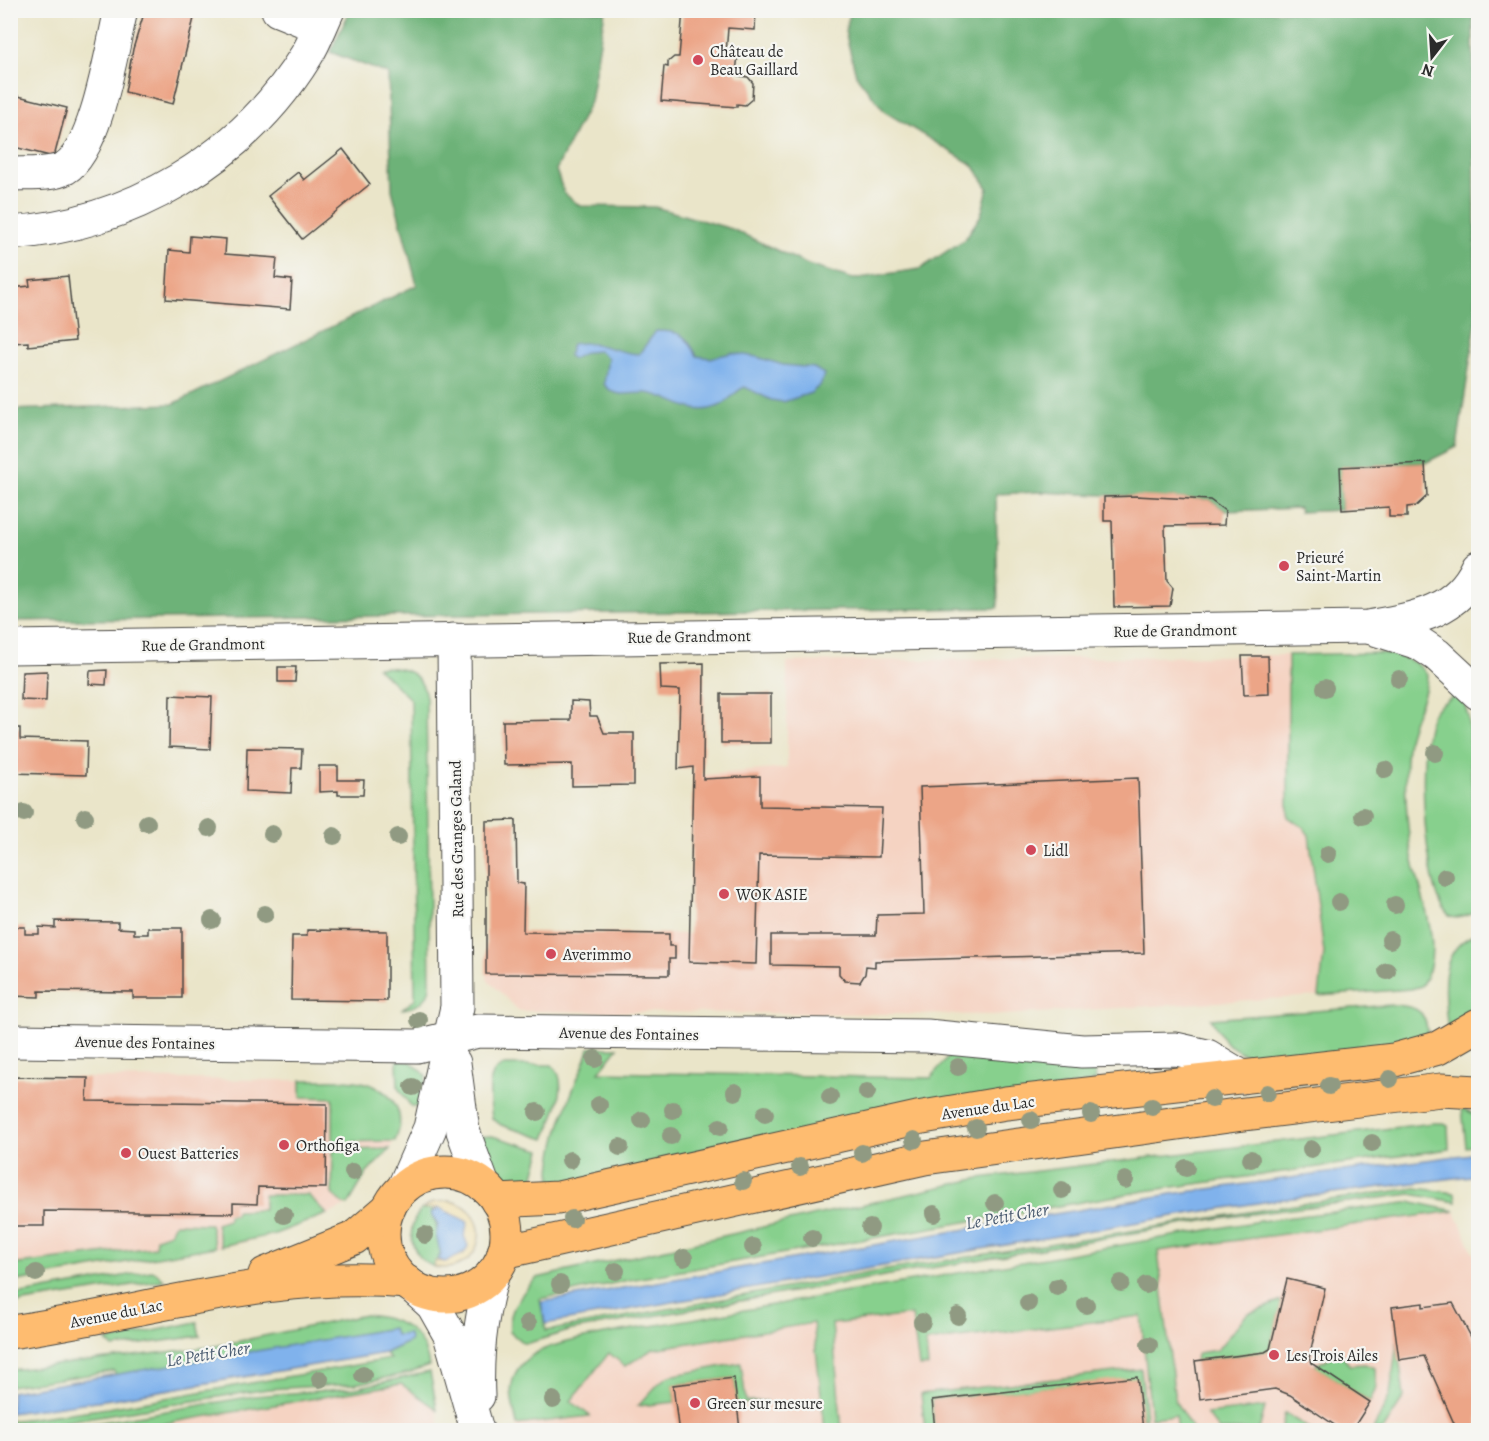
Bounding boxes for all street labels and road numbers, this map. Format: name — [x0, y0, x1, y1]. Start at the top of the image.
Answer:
street label: Rue de Grandmont — [1113, 619, 1237, 643]
street label: Rue de Grandmont — [627, 625, 751, 649]
street label: Rue de Grandmont — [141, 633, 265, 657]
street label: Rue des Granges Galand — [445, 760, 469, 918]
street label: Avenue des Fontaines — [558, 1022, 699, 1046]
street label: Avenue des Fontaines — [74, 1031, 215, 1055]
street label: Avenue du Lac — [939, 1091, 1036, 1126]
street label: Avenue du Lac — [67, 1294, 164, 1334]

